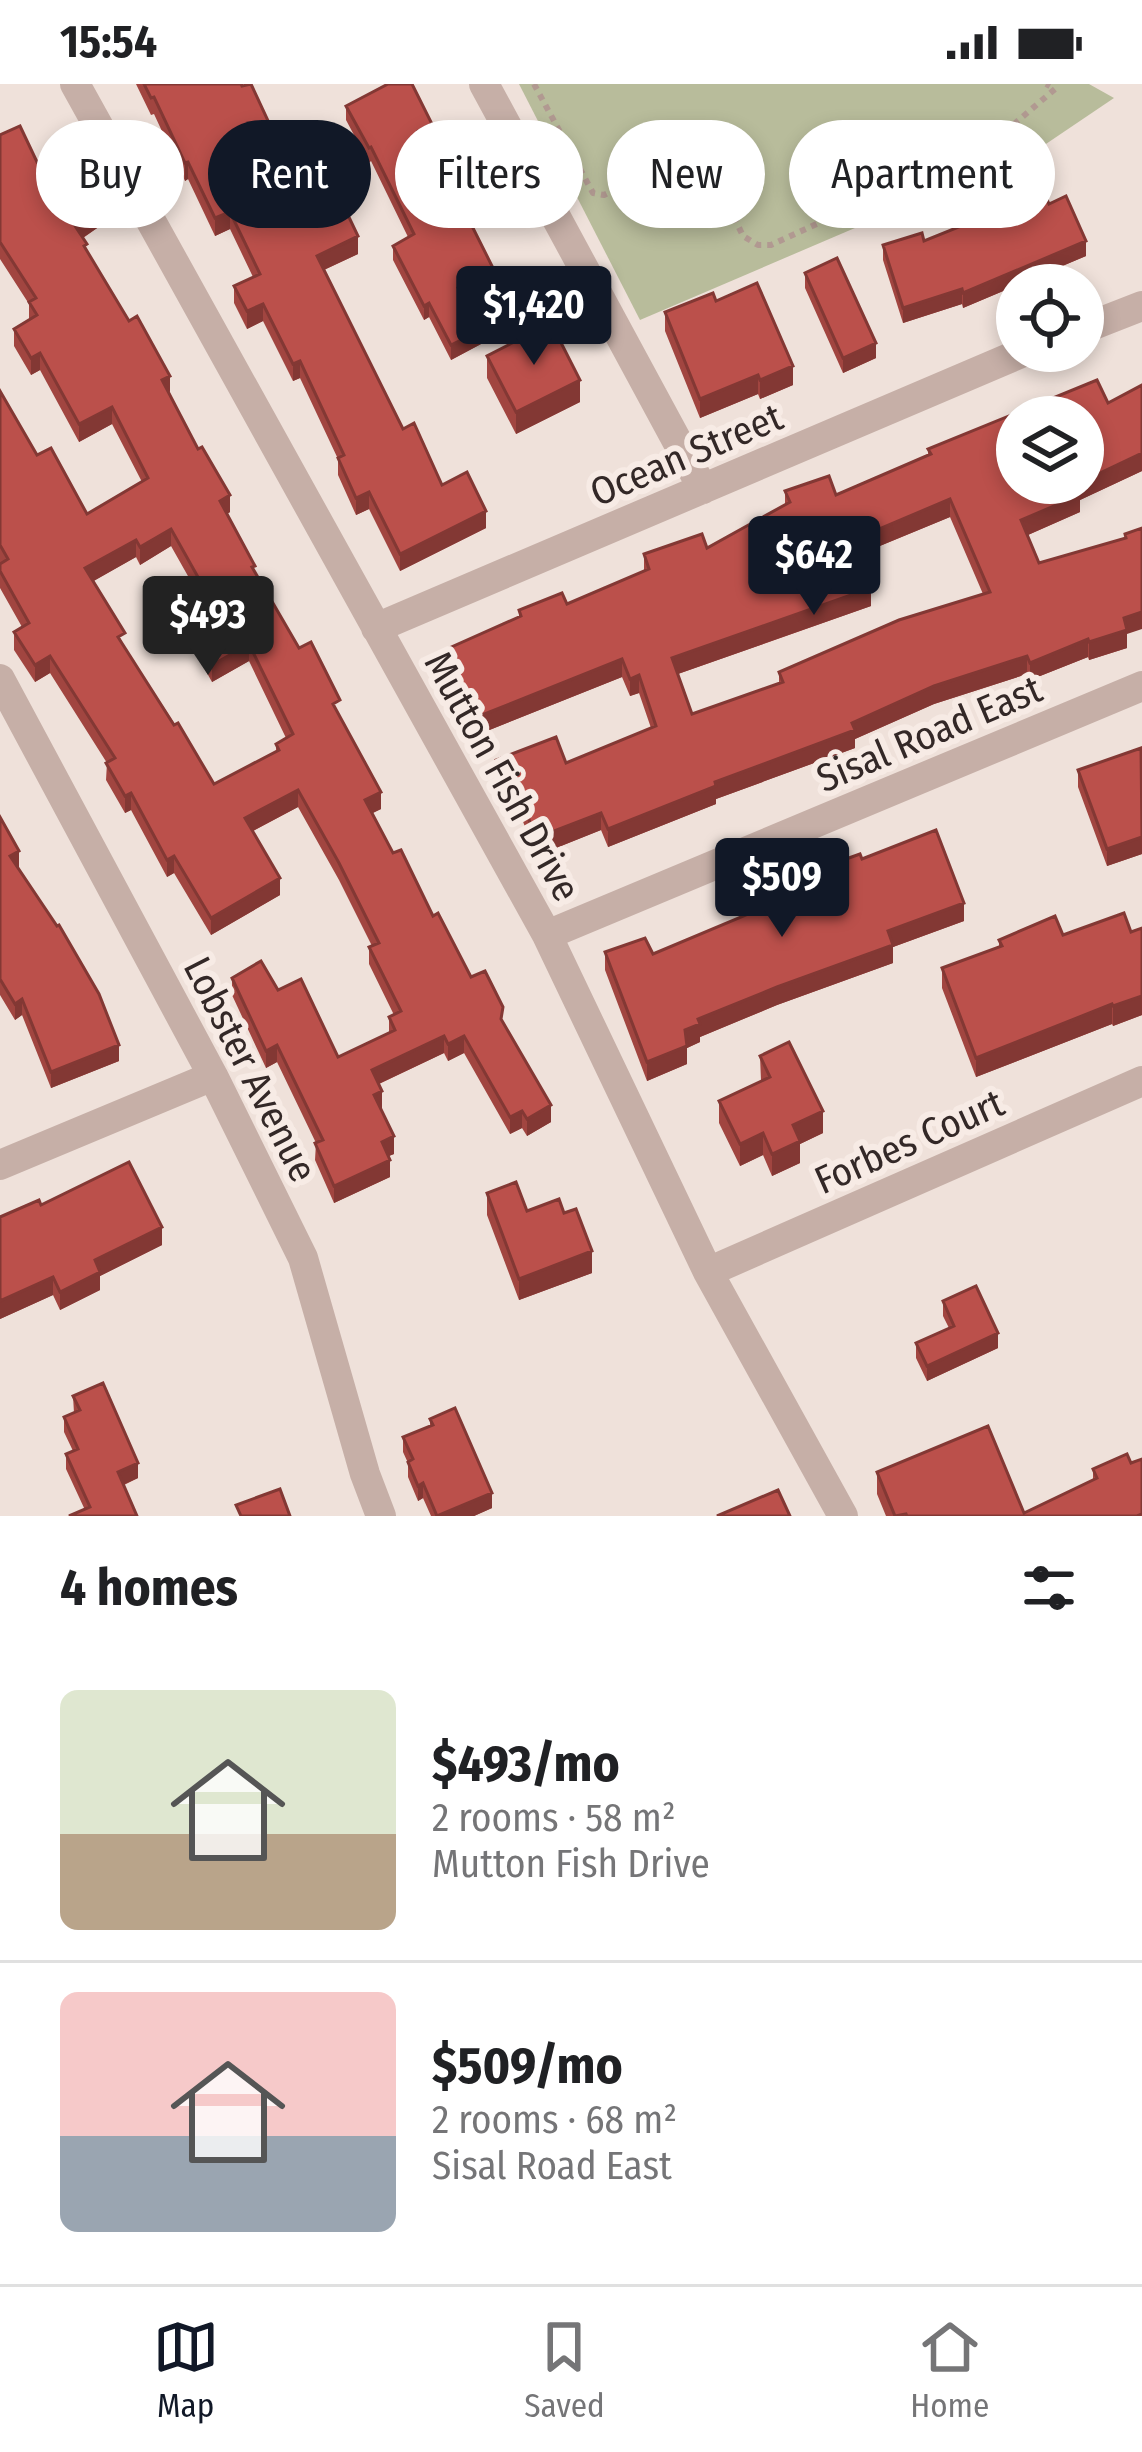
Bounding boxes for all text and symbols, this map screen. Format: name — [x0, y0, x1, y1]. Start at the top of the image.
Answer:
text: 15:54 — [60, 15, 157, 69]
chip: Buy — [36, 120, 184, 228]
chip: Rent — [208, 120, 371, 228]
chip: Filters — [395, 120, 583, 228]
chip: New — [607, 120, 765, 228]
chip: Apartment — [789, 120, 1055, 228]
map controls — [996, 264, 1104, 504]
button: locate — [996, 264, 1104, 372]
pin: $1,420 — [436, 266, 632, 368]
text: $1,420 — [483, 282, 585, 328]
street label: Ocean Street — [583, 394, 790, 516]
button: layers — [996, 396, 1104, 504]
pin: $642 — [743, 516, 885, 618]
text: $642 — [775, 532, 853, 578]
pin: $493 — [137, 576, 279, 678]
text: $493 — [170, 592, 246, 638]
street label: Mutton Fish Drive — [415, 644, 590, 909]
street label: Sisal Road East — [810, 666, 1049, 802]
pin: $509 — [711, 838, 853, 940]
text: $509 — [742, 854, 822, 900]
street label: Lobster Avenue — [174, 950, 326, 1189]
street label: Forbes Court — [808, 1080, 1011, 1204]
icon: filters — [1016, 1555, 1082, 1621]
text: 4 homes — [60, 1557, 238, 1619]
text: $493/mo — [432, 1733, 620, 1795]
icon: home — [156, 1738, 300, 1882]
text: 2 rooms · 58 m² — [432, 1795, 676, 1841]
text: Mutton Fish Drive — [432, 1841, 710, 1887]
text: $509/mo — [432, 2035, 623, 2097]
icon: home — [156, 2040, 300, 2184]
text: 2 rooms · 68 m² — [432, 2097, 677, 2143]
text: Sisal Road East — [432, 2143, 672, 2189]
tab: Map — [153, 2314, 219, 2426]
tab: Saved — [524, 2314, 605, 2426]
tab: Home — [910, 2314, 989, 2426]

